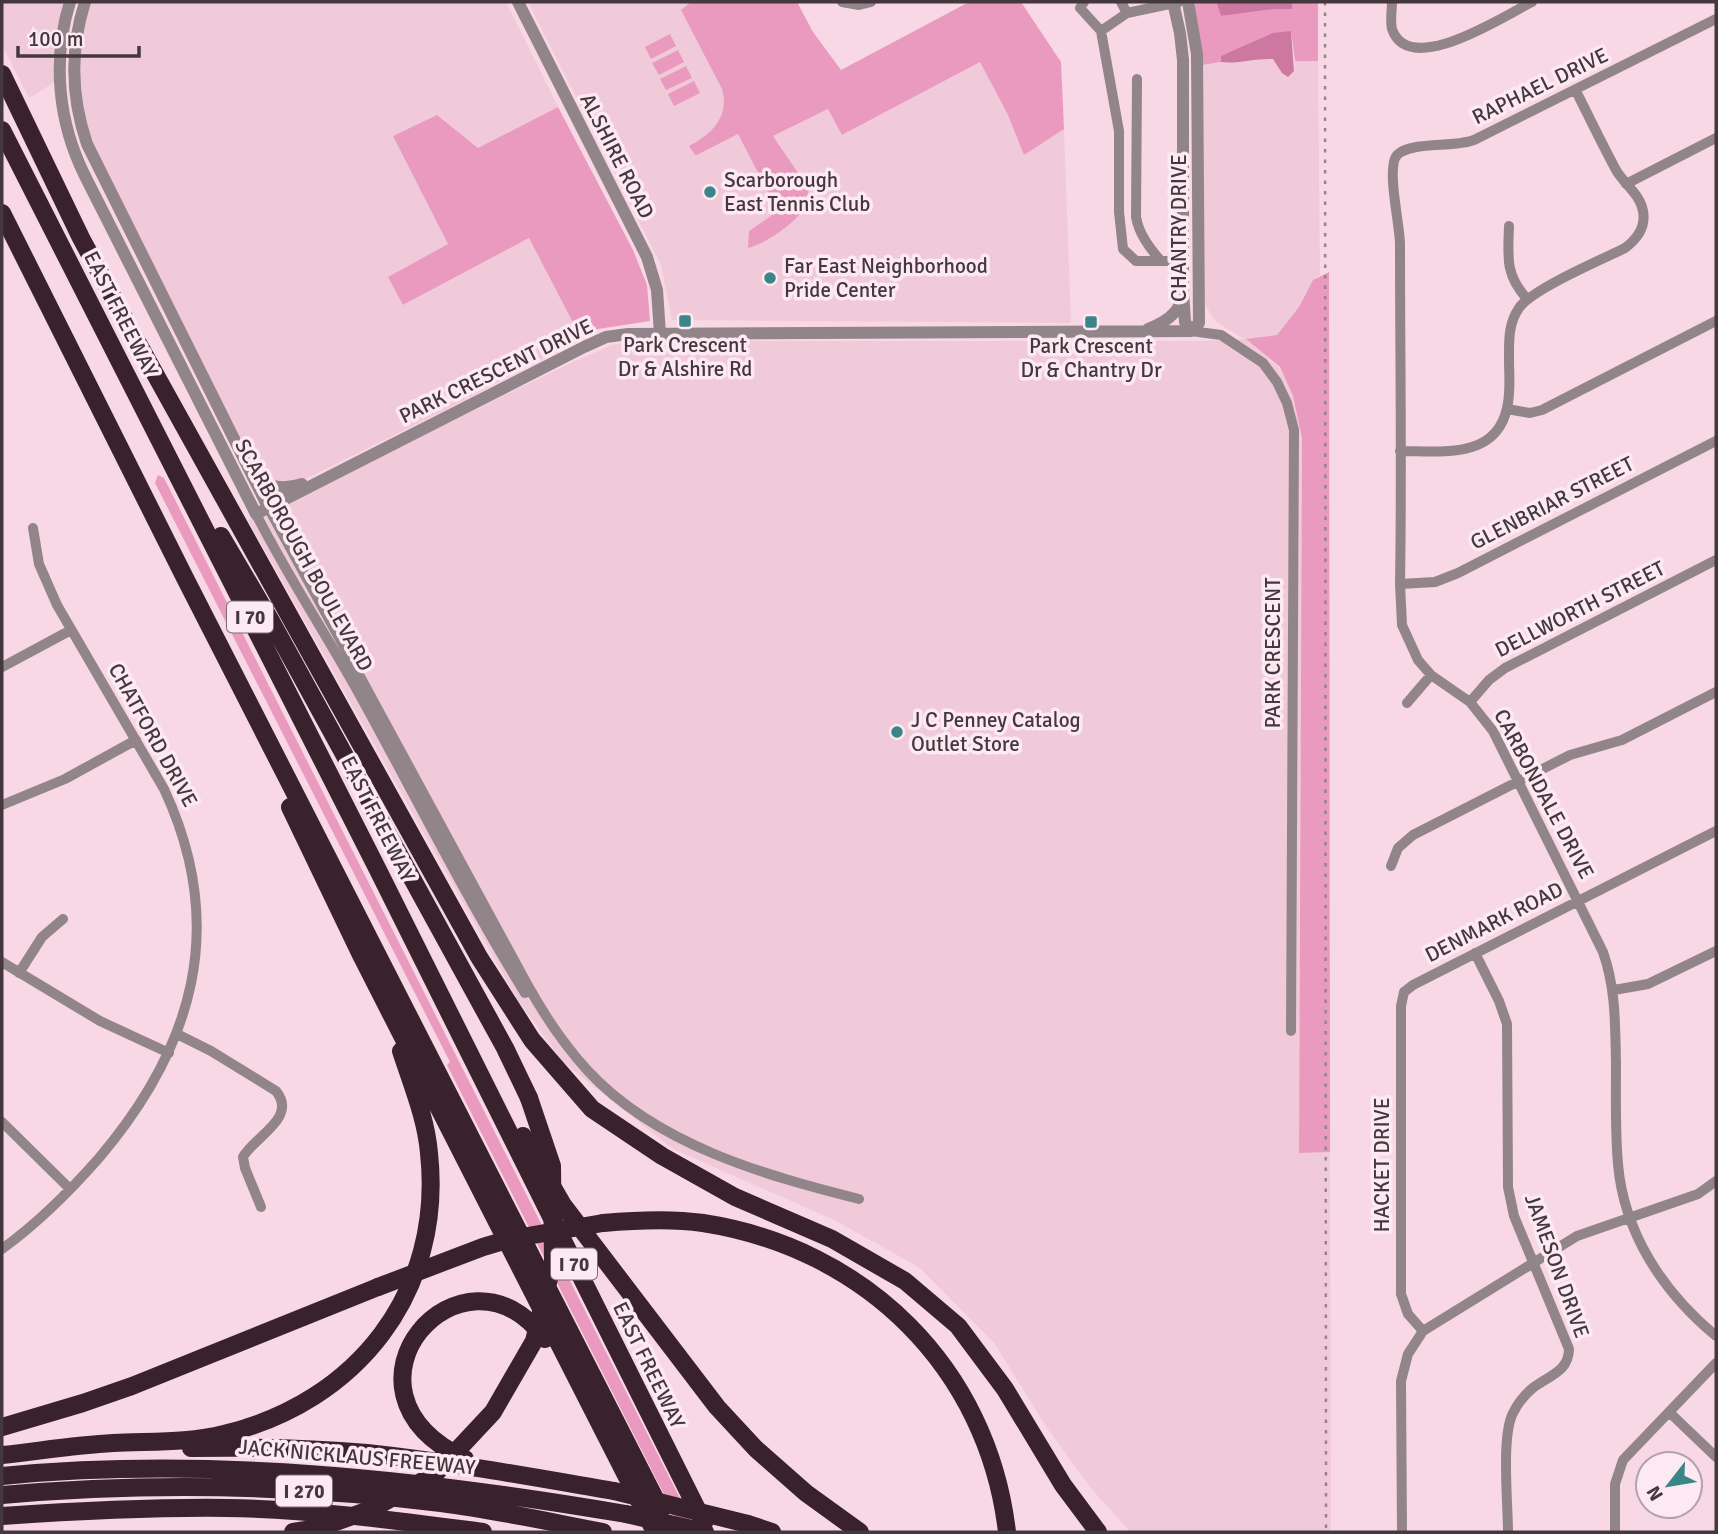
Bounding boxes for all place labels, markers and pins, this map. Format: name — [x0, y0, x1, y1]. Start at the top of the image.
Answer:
place label: Scarborough East Tennis Club — [724, 167, 870, 217]
marker: Scarborough East Tennis Club — [702, 184, 718, 200]
place label: Far East Neighborhood Pride Center — [784, 253, 988, 303]
marker: Far East Neighborhood Pride Center — [762, 270, 778, 286]
marker: Park Crescent Dr & Alshire Rd — [677, 313, 693, 329]
marker: Park Crescent Dr & Chantry Dr — [1083, 314, 1099, 330]
place label: Park Crescent Dr & Alshire Rd — [618, 332, 752, 382]
place label: Park Crescent Dr & Chantry Dr — [1020, 333, 1162, 383]
place label: J C Penney Catalog Outlet Store — [911, 707, 1081, 757]
marker: J C Penney Catalog Outlet Store — [889, 724, 905, 740]

